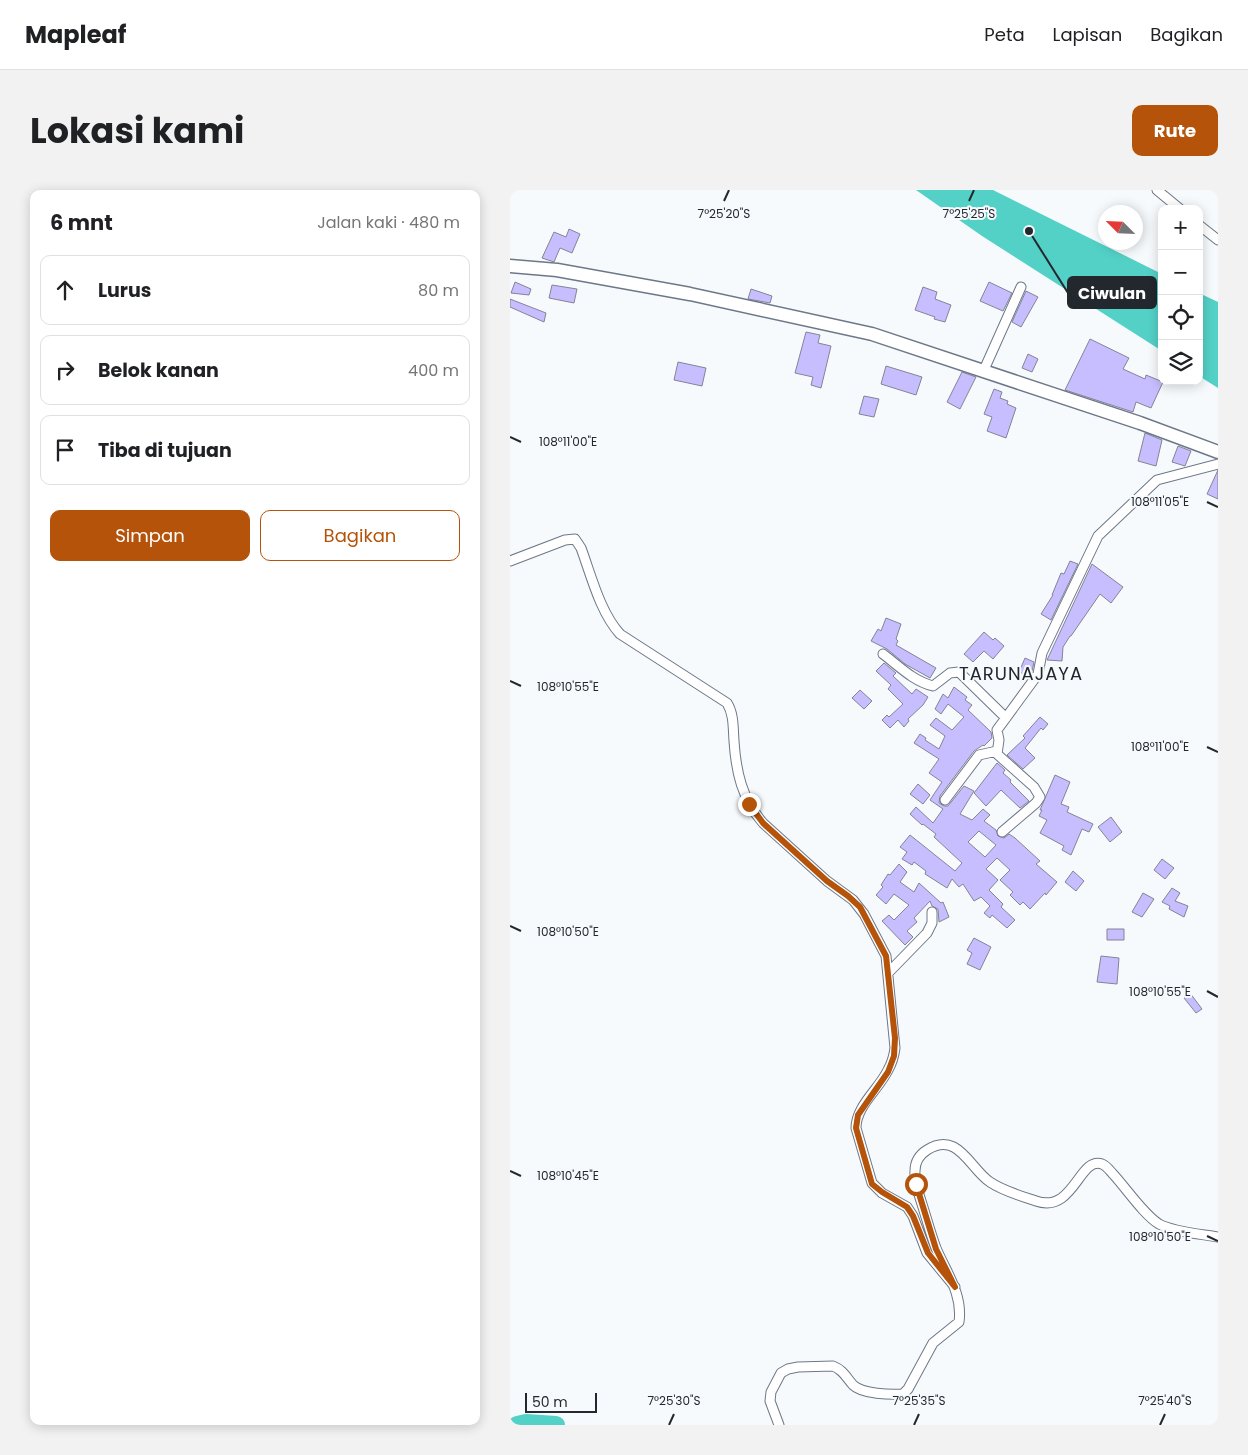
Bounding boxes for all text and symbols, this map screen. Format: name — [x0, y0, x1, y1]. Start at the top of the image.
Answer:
text: Mapleaf — [25, 18, 126, 51]
text: Peta — [984, 22, 1025, 47]
text: Lapisan — [1053, 22, 1122, 47]
text: Bagikan — [1150, 22, 1223, 47]
button: Rute — [1132, 105, 1218, 156]
text: Lokasi kami — [30, 106, 244, 155]
text: 7°25'20"S — [698, 205, 750, 222]
text: 7°25'25"S — [943, 205, 995, 222]
north arrow — [1098, 205, 1143, 250]
map controls — [1158, 205, 1203, 385]
button: + — [1158, 205, 1203, 250]
text: 6 mnt — [50, 208, 113, 237]
text: Jalan kaki · 480 m — [317, 211, 460, 234]
button: − — [1158, 250, 1203, 295]
icon: ahead — [51, 276, 79, 304]
text: Lurus — [98, 277, 151, 304]
callout: Ciwulan — [1068, 277, 1156, 308]
text: 80 m — [418, 279, 459, 302]
text: Ciwulan — [1078, 282, 1146, 305]
button: locate — [1158, 295, 1203, 340]
button: layers — [1158, 340, 1203, 385]
icon: right — [51, 356, 79, 384]
text: Belok kanan — [98, 357, 219, 384]
text: 400 m — [408, 359, 459, 382]
text: 108°11'00"E — [539, 433, 597, 450]
icon: arrive — [51, 436, 79, 464]
text: Tiba di tujuan — [98, 437, 232, 464]
text: 108°11'05"E — [1131, 493, 1189, 510]
button: Simpan — [50, 510, 250, 561]
button: Bagikan — [260, 510, 460, 561]
district label: TARUNAJAYA — [959, 661, 1083, 686]
text: 108°10'55"E — [537, 678, 599, 695]
text: 108°11'00"E — [1131, 738, 1189, 755]
route end — [738, 793, 761, 816]
text: 108°10'50"E — [537, 923, 599, 940]
text: 108°10'55"E — [1129, 983, 1191, 1000]
text: 108°10'45"E — [537, 1167, 599, 1184]
route start — [905, 1173, 928, 1196]
text: 108°10'50"E — [1129, 1228, 1191, 1245]
scale bar — [525, 1390, 598, 1413]
text: 50 m — [532, 1392, 568, 1412]
text: 7°25'30"S — [648, 1392, 700, 1409]
text: 7°25'35"S — [893, 1392, 945, 1409]
text: 7°25'40"S — [1138, 1392, 1192, 1409]

